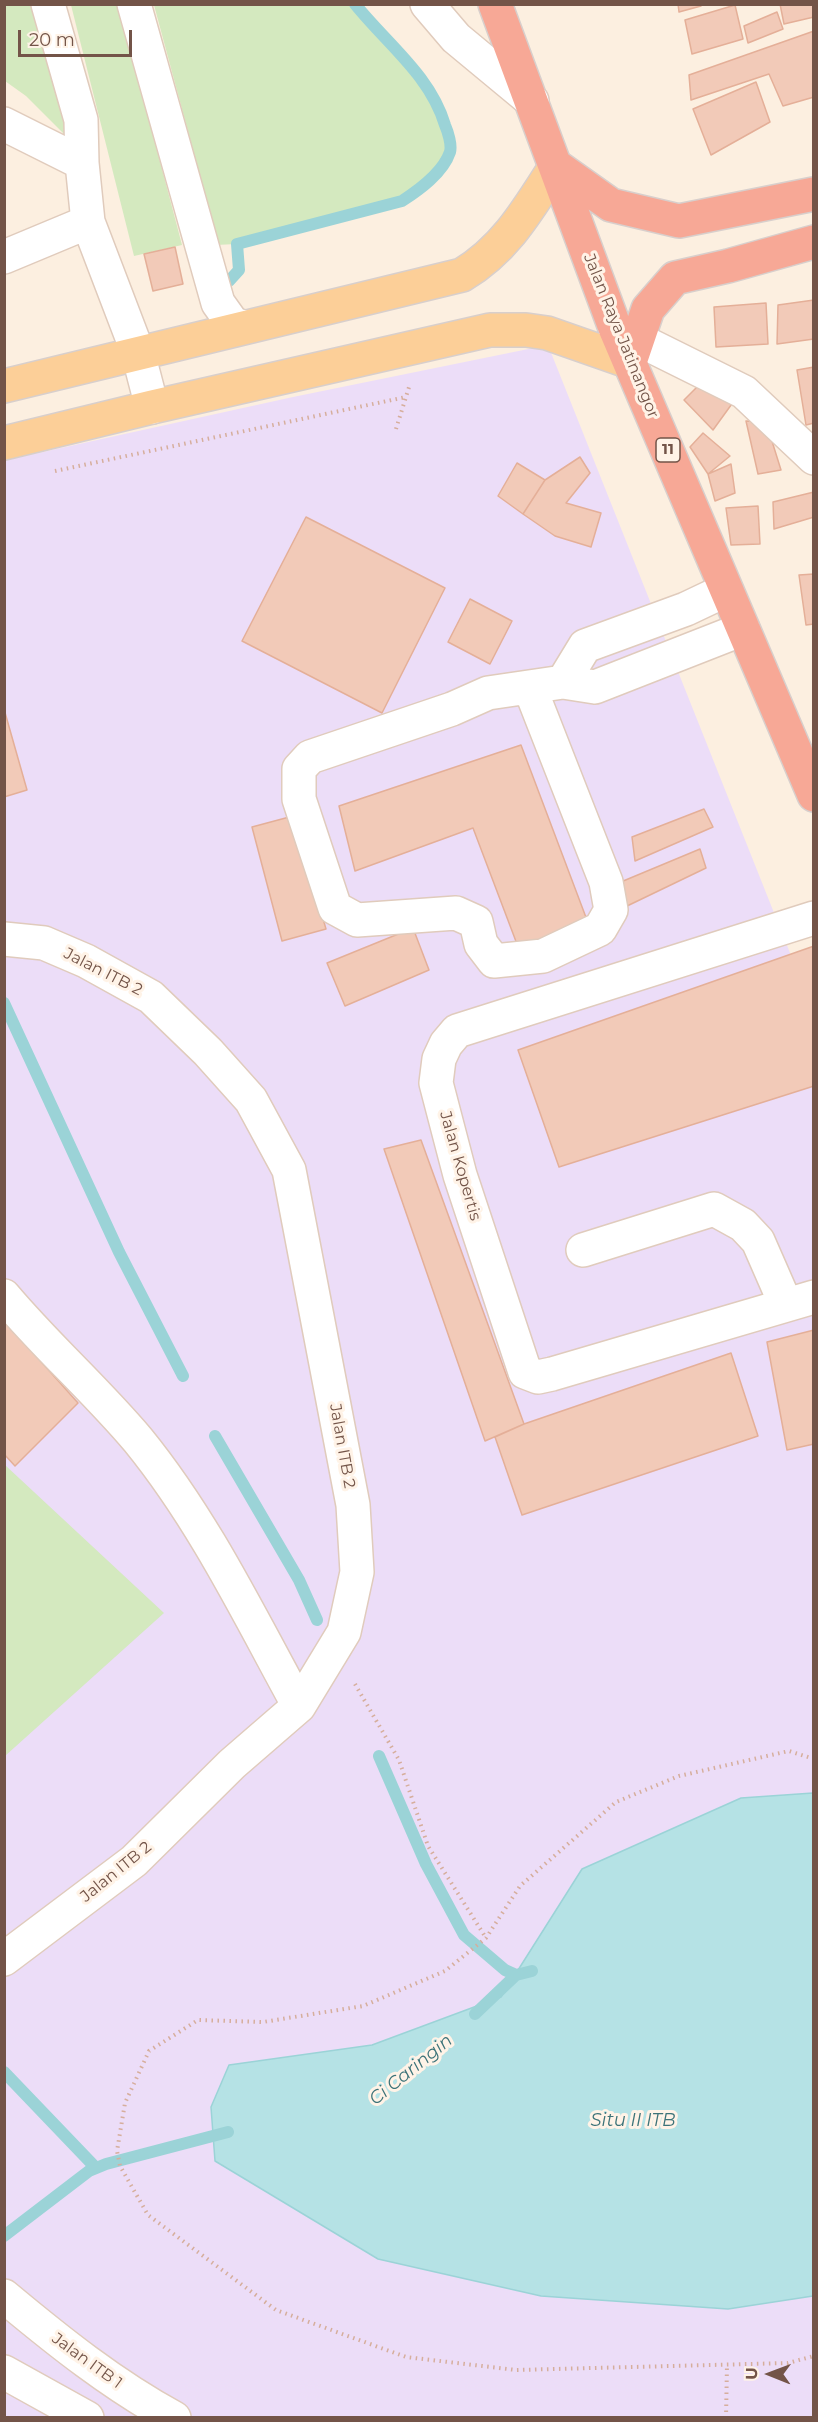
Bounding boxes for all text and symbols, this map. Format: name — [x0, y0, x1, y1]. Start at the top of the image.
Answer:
scale bar — [21, 18, 135, 56]
text: 20 m — [29, 29, 75, 51]
street label: Jalan Raya Jatinangor — [579, 251, 663, 421]
road number: 11 — [656, 438, 680, 462]
street label: Jalan ITB 2 — [61, 944, 145, 1000]
street label: Jalan Kopertis — [435, 1109, 485, 1223]
street label: Jalan ITB 2 — [325, 1402, 359, 1490]
street label: Jalan ITB 2 — [77, 1838, 155, 1906]
water label: Ci Caringin — [365, 2030, 457, 2110]
water label: Situ II ITB — [591, 2110, 675, 2132]
street label: Jalan ITB 1 — [48, 2329, 126, 2393]
north arrow — [740, 2344, 800, 2404]
text: U — [742, 2367, 761, 2380]

